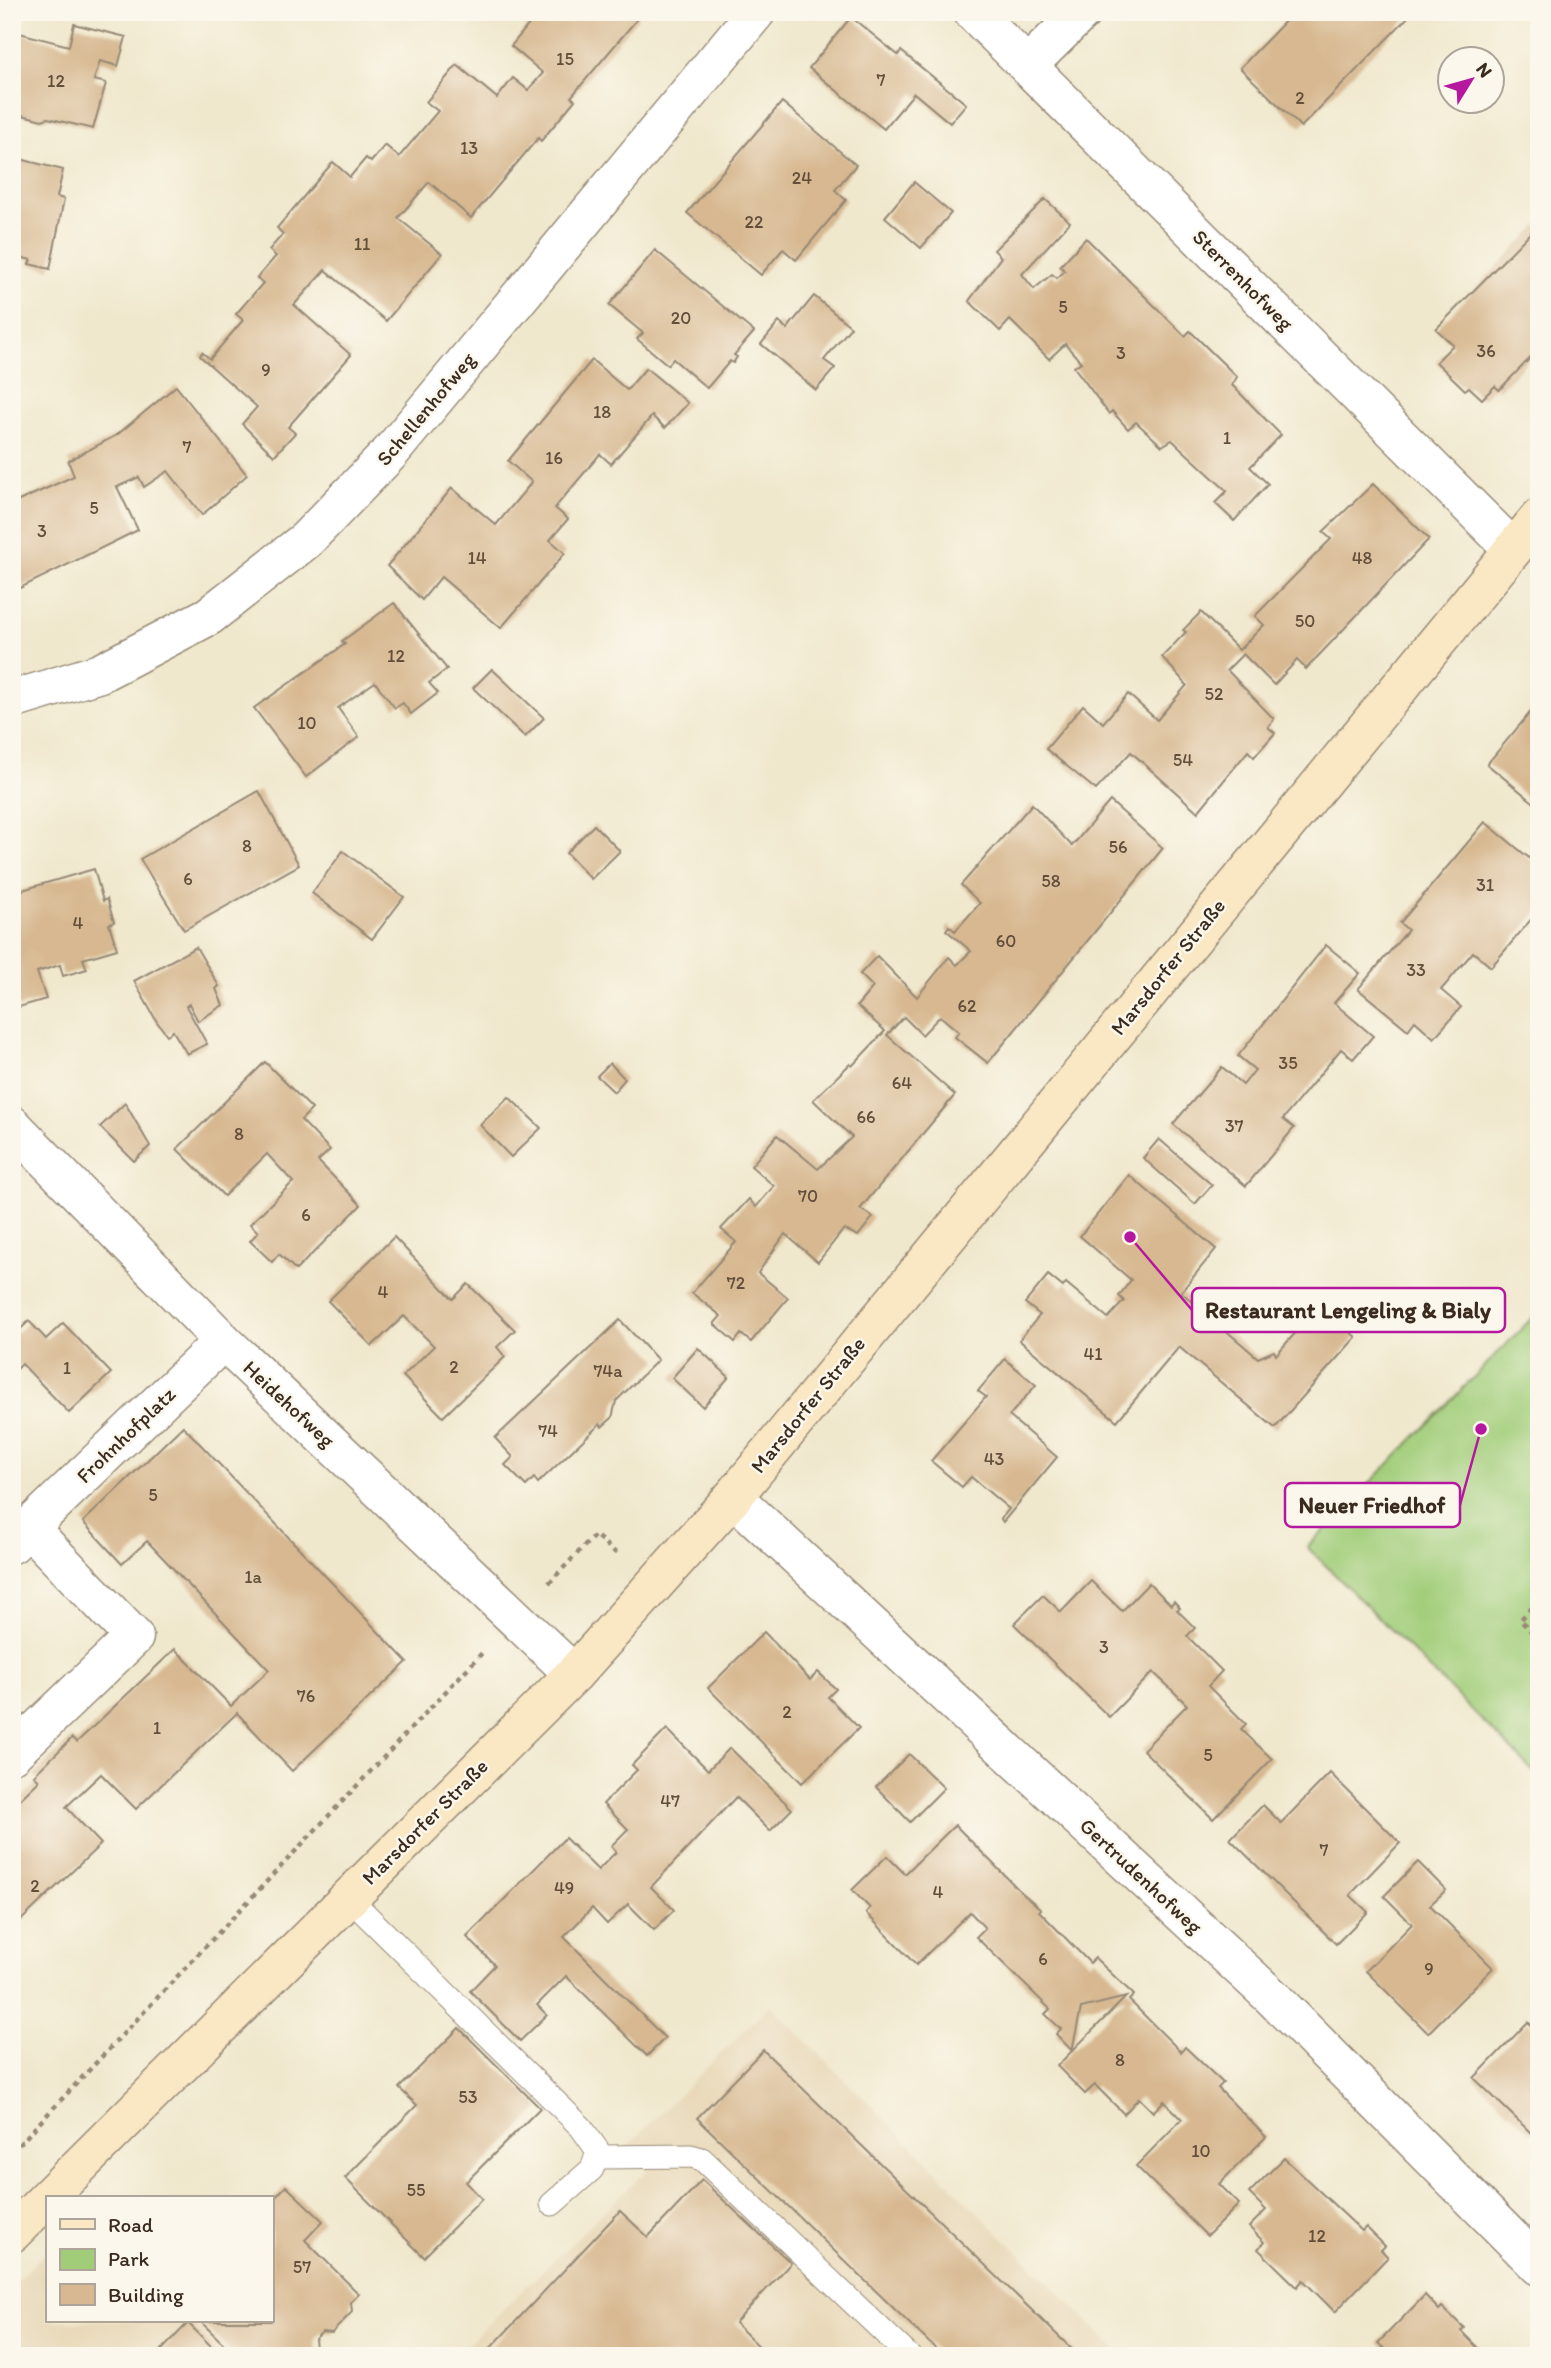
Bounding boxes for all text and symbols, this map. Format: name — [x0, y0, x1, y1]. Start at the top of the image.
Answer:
north arrow — [1436, 46, 1506, 116]
house number: 15 — [556, 48, 574, 70]
text: N — [1471, 58, 1497, 82]
house number: 7 — [877, 69, 886, 91]
house number: 12 — [47, 70, 65, 92]
house number: 2 — [1295, 87, 1305, 109]
house number: 13 — [460, 137, 478, 159]
house number: 24 — [792, 167, 812, 189]
house number: 22 — [745, 211, 764, 233]
street label: Sterrenhofweg — [1188, 224, 1299, 335]
house number: 11 — [354, 233, 370, 255]
house number: 5 — [1058, 296, 1068, 318]
house number: 20 — [671, 307, 691, 329]
house number: 36 — [1476, 340, 1496, 362]
house number: 3 — [1116, 342, 1126, 364]
street label: Schellenhofweg — [371, 347, 480, 470]
house number: 9 — [261, 359, 271, 381]
house number: 18 — [593, 401, 611, 423]
house number: 1 — [1223, 427, 1231, 449]
house number: 7 — [183, 436, 192, 458]
house number: 16 — [545, 447, 563, 469]
house number: 5 — [89, 497, 99, 519]
house number: 3 — [37, 520, 47, 542]
house number: 14 — [467, 547, 487, 569]
house number: 48 — [1352, 547, 1372, 569]
house number: 50 — [1295, 610, 1315, 632]
house number: 12 — [387, 645, 405, 667]
house number: 52 — [1205, 683, 1224, 705]
house number: 10 — [297, 712, 317, 734]
house number: 54 — [1173, 749, 1193, 771]
house number: 8 — [242, 835, 252, 857]
house number: 56 — [1109, 836, 1127, 858]
house number: 6 — [183, 868, 193, 890]
house number: 58 — [1041, 870, 1061, 892]
house number: 31 — [1476, 874, 1494, 896]
street label: Marsdorfer Straße — [1105, 893, 1230, 1040]
house number: 4 — [73, 912, 84, 934]
house number: 60 — [996, 930, 1016, 952]
house number: 33 — [1406, 959, 1426, 981]
house number: 62 — [958, 995, 977, 1017]
house number: 35 — [1278, 1052, 1298, 1074]
house number: 64 — [892, 1072, 912, 1094]
house number: 66 — [856, 1106, 876, 1128]
house number: 37 — [1225, 1115, 1243, 1137]
house number: 8 — [234, 1123, 244, 1145]
house number: 70 — [798, 1185, 818, 1207]
house number: 6 — [301, 1204, 311, 1226]
house number: 72 — [727, 1272, 746, 1294]
house number: 4 — [378, 1281, 389, 1303]
callout: Restaurant Lengeling & Bialy — [1192, 1288, 1505, 1332]
text: Restaurant Lengeling & Bialy — [1205, 1296, 1491, 1324]
street label: Marsdorfer Straße — [745, 1331, 870, 1478]
house number: 41 — [1083, 1343, 1103, 1365]
street label: Heidehofweg — [238, 1355, 341, 1453]
house number: 2 — [449, 1356, 459, 1378]
house number: 1 — [63, 1357, 71, 1379]
house number: 74a — [593, 1360, 623, 1382]
street label: Frohnhofplatz — [71, 1381, 180, 1488]
house number: 74 — [538, 1420, 558, 1442]
house number: 43 — [984, 1448, 1004, 1470]
callout: Neuer Friedhof — [1285, 1483, 1460, 1527]
house number: 5 — [148, 1484, 158, 1506]
text: Neuer Friedhof — [1298, 1491, 1446, 1519]
house number: 1a — [244, 1566, 262, 1588]
house number: 3 — [1099, 1636, 1109, 1658]
house number: 76 — [297, 1685, 315, 1707]
house number: 2 — [782, 1701, 792, 1723]
house number: 1 — [153, 1717, 161, 1739]
house number: 5 — [1203, 1744, 1213, 1766]
street label: Marsdorfer Straße — [356, 1753, 493, 1890]
house number: 47 — [660, 1790, 680, 1812]
street label: Gertrudenhofweg — [1075, 1813, 1208, 1939]
house number: 7 — [1320, 1839, 1329, 1861]
house number: 2 — [30, 1875, 40, 1897]
house number: 49 — [554, 1877, 574, 1899]
house number: 4 — [933, 1881, 944, 1903]
house number: 6 — [1038, 1948, 1048, 1970]
house number: 9 — [1424, 1958, 1434, 1980]
house number: 8 — [1115, 2049, 1125, 2071]
house number: 53 — [458, 2086, 478, 2108]
house number: 10 — [1191, 2140, 1211, 2162]
house number: 55 — [407, 2179, 425, 2201]
legend — [46, 2196, 273, 2322]
text: Road — [108, 2212, 154, 2237]
house number: 12 — [1308, 2225, 1326, 2247]
text: Park — [108, 2246, 150, 2271]
house number: 57 — [293, 2256, 311, 2278]
text: Building — [108, 2282, 184, 2307]

